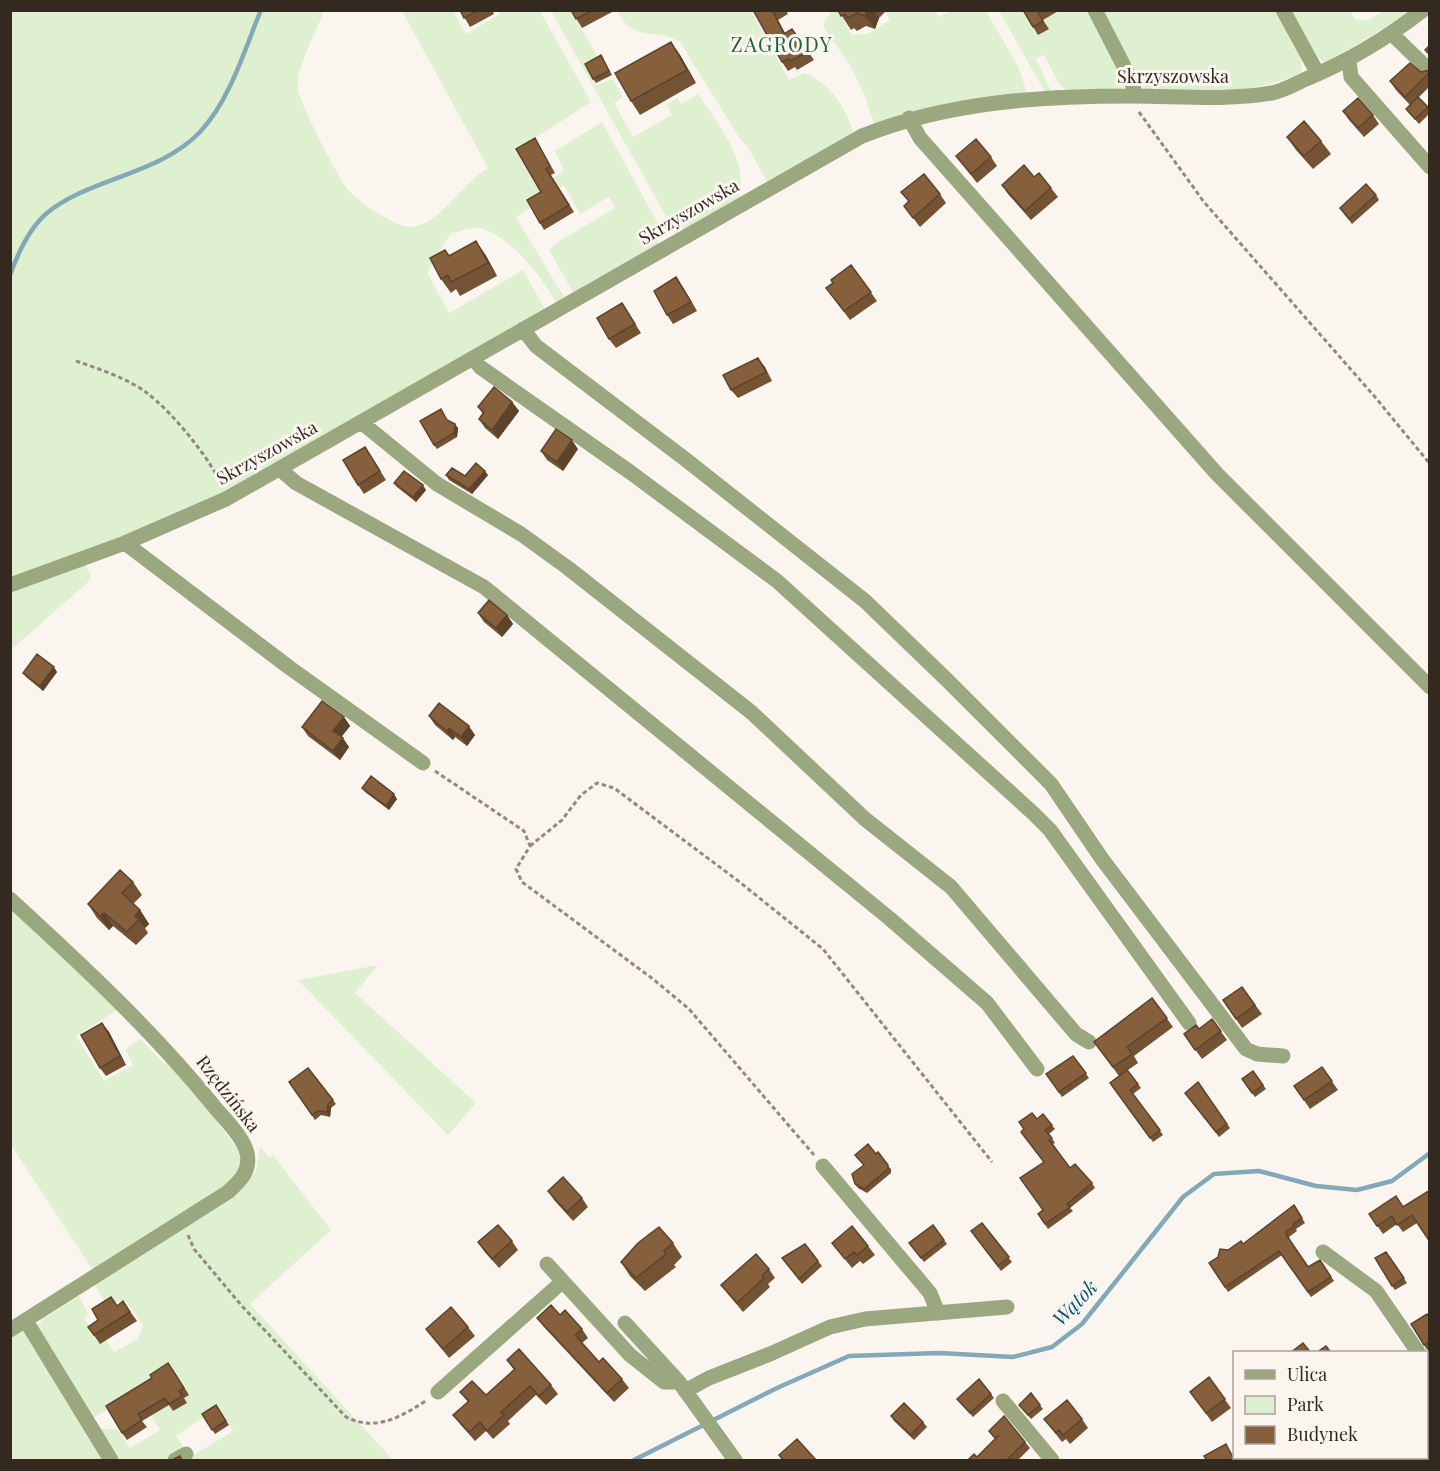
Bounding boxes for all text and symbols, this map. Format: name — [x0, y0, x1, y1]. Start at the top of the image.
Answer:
district label: ZAGRODY — [731, 30, 833, 57]
street label: Skrzyszowska — [1117, 64, 1229, 88]
street label: Skrzyszowska — [634, 173, 743, 250]
street label: Skrzyszowska — [212, 414, 321, 490]
street label: Rzędzińska — [191, 1050, 266, 1137]
water label: Wątok — [1045, 1273, 1102, 1331]
legend — [1233, 1351, 1428, 1459]
text: Ulica — [1287, 1362, 1327, 1386]
text: Park — [1287, 1392, 1324, 1416]
text: Budynek — [1287, 1422, 1358, 1446]

